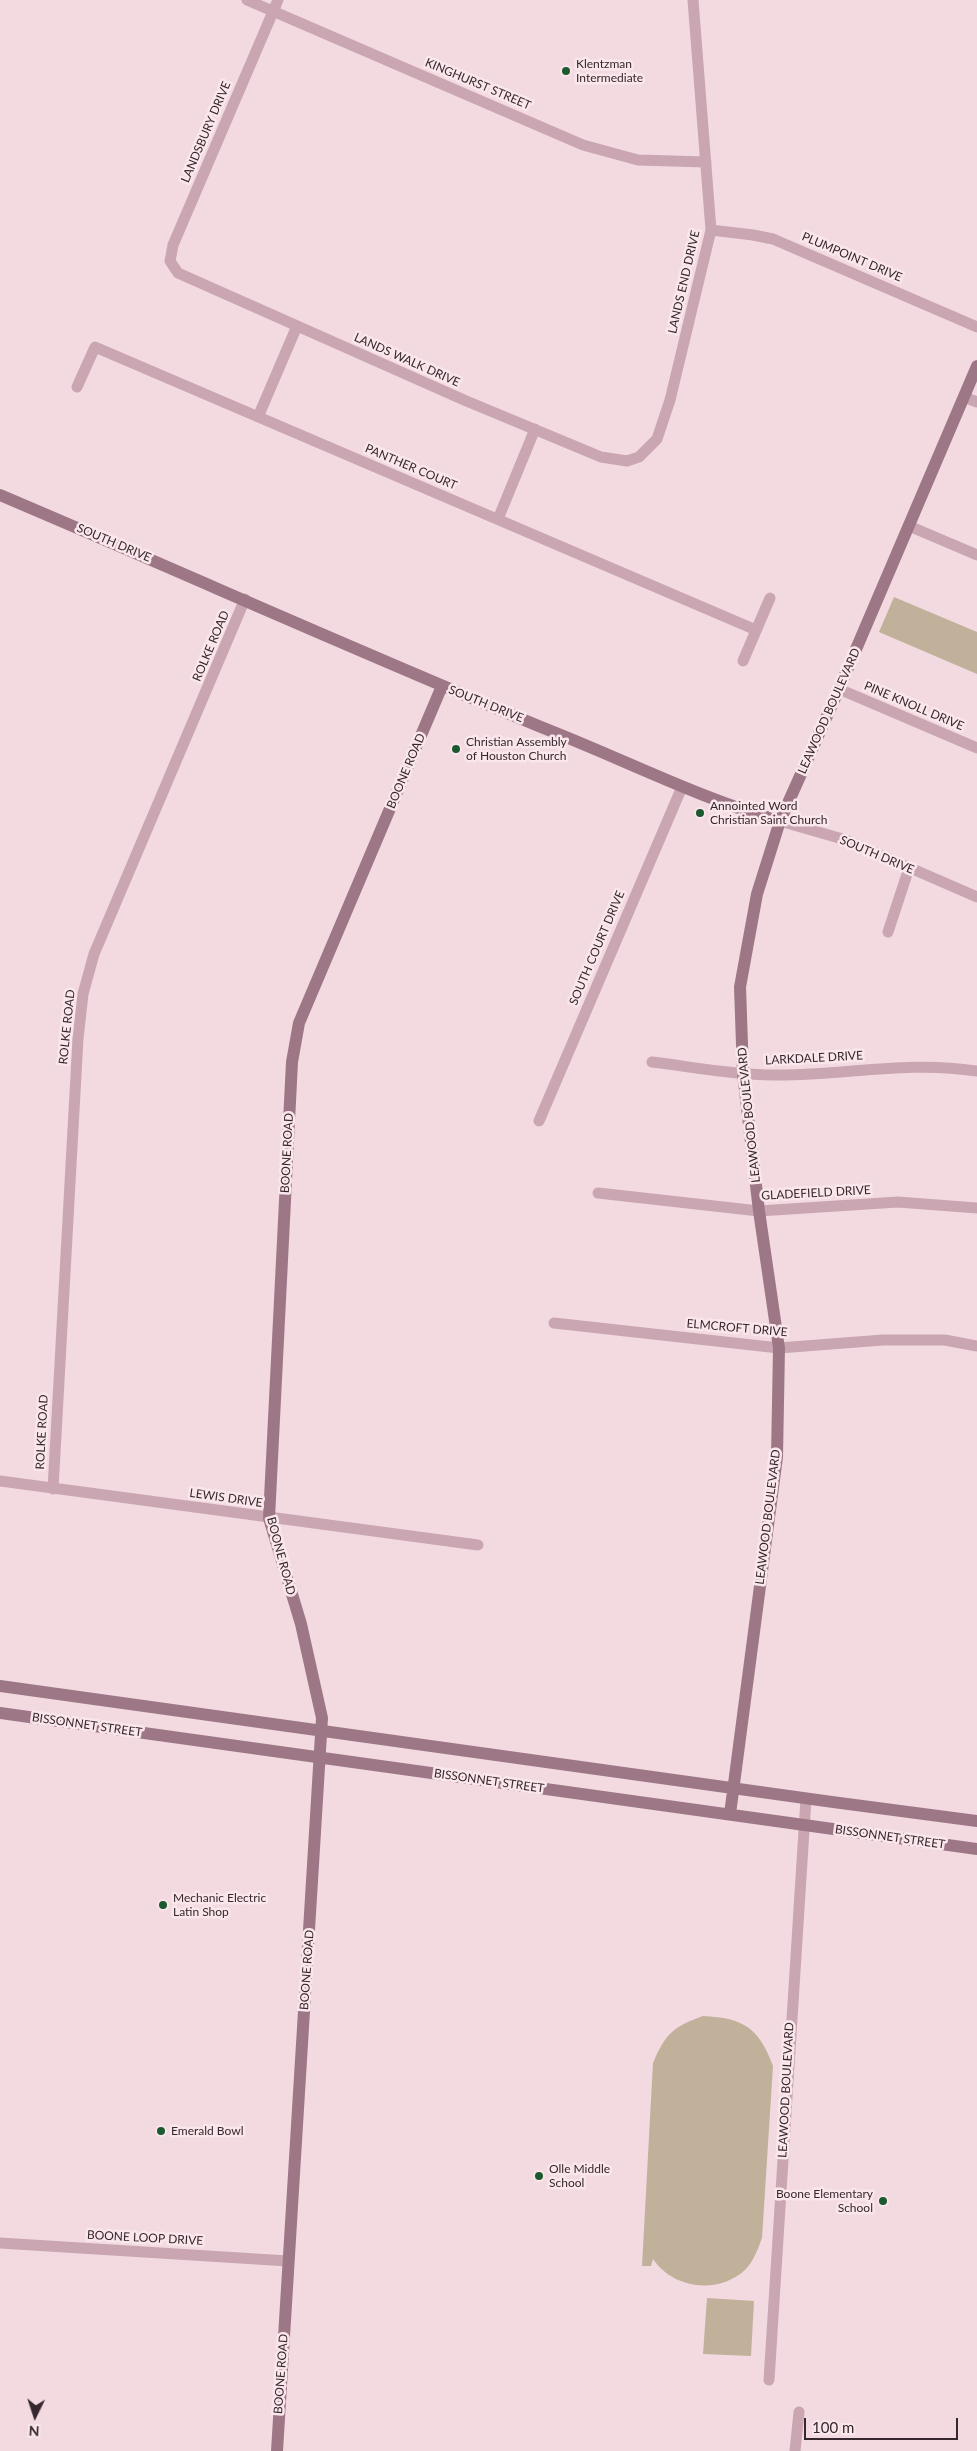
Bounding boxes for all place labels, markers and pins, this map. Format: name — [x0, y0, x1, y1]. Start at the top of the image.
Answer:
place label: Klentzman Intermediate — [576, 57, 643, 85]
marker: Klentzman Intermediate — [560, 65, 572, 77]
place label: Christian Assembly of Houston Church — [466, 735, 567, 763]
marker: Christian Assembly of Houston Church — [450, 743, 462, 755]
place label: Annointed Word Christian Saint Church — [710, 799, 827, 827]
marker: Annointed Word Christian Saint Church — [694, 807, 706, 819]
place label: Mechanic Electric Latin Shop — [173, 1891, 266, 1919]
marker: Mechanic Electric Latin Shop — [157, 1899, 169, 1911]
place label: Emerald Bowl — [171, 2124, 243, 2138]
marker: Emerald Bowl — [155, 2125, 167, 2137]
place label: Olle Middle School — [549, 2162, 610, 2190]
marker: Olle Middle School — [533, 2170, 545, 2182]
place label: Boone Elementary School — [776, 2187, 873, 2215]
marker: Boone Elementary School — [877, 2195, 889, 2207]

